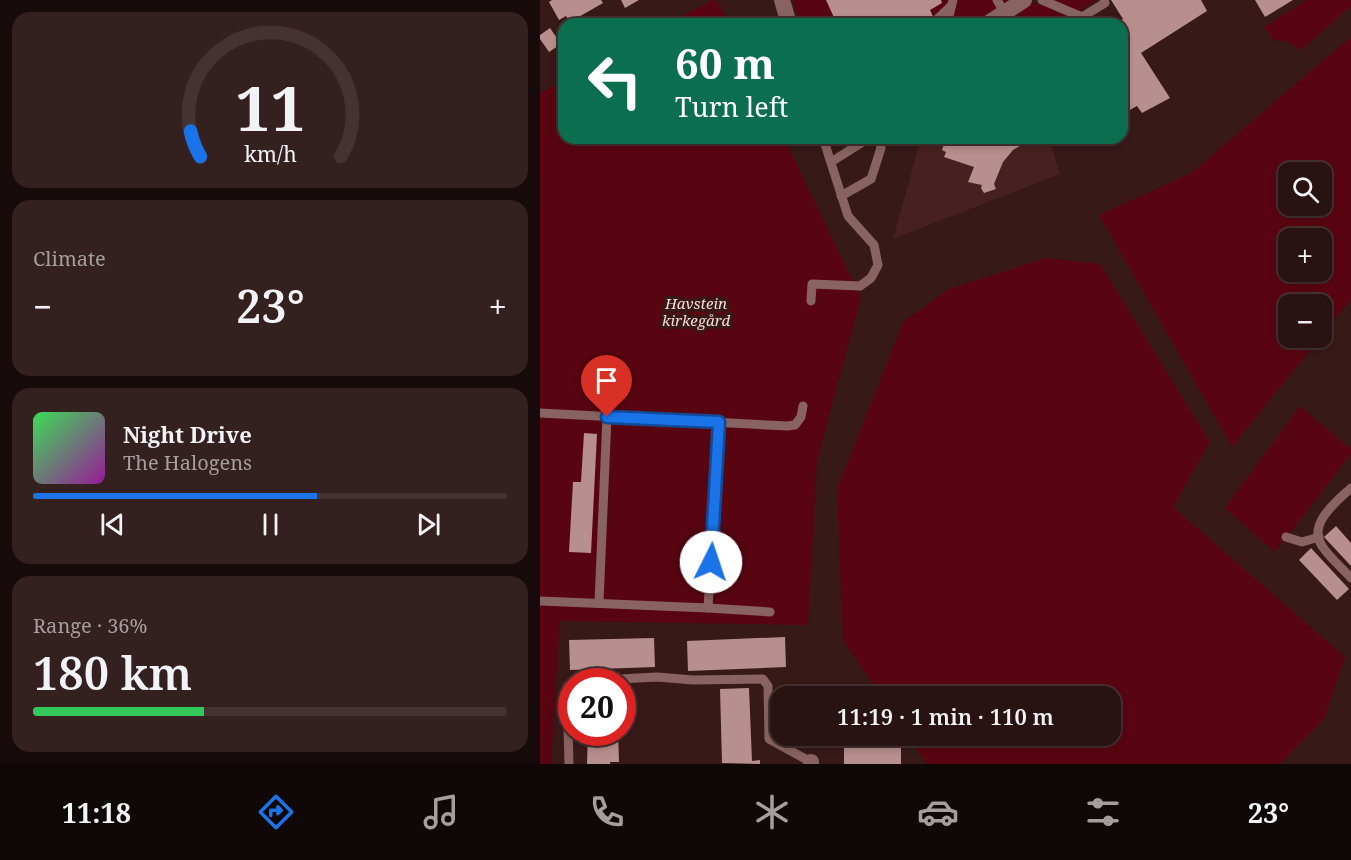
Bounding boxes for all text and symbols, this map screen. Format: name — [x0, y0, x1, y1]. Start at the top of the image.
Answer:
text: 60 m — [675, 34, 775, 91]
icon: left — [576, 42, 654, 120]
text: 11 — [235, 64, 305, 149]
text: Turn left — [675, 88, 788, 125]
text: km/h — [244, 139, 297, 168]
map controls — [1278, 162, 1332, 348]
button: search — [1278, 162, 1332, 216]
button: + — [1278, 228, 1332, 282]
text: Climate — [33, 245, 106, 272]
text: 23° — [236, 275, 305, 336]
text: − — [33, 284, 52, 329]
text: + — [489, 284, 507, 329]
park label: Havstein kirkegård — [662, 293, 730, 330]
button: − — [1278, 294, 1332, 348]
pin — [581, 355, 632, 417]
icon: arrive — [590, 364, 623, 397]
text: Night Drive — [123, 419, 252, 449]
text: The Halogens — [123, 449, 252, 476]
icon: previous — [96, 508, 129, 541]
icon: pause — [254, 508, 287, 541]
icon: next — [412, 508, 445, 541]
position arrow — [679, 530, 743, 594]
text: Range · 36% — [33, 612, 147, 639]
text: 180 km — [33, 642, 192, 703]
speed limit sign: 20 — [558, 668, 636, 746]
text: 11:19 · 1 min · 110 m — [837, 701, 1054, 731]
icon: directions — [255, 791, 297, 833]
icon: music — [420, 791, 462, 833]
icon: phone — [586, 791, 628, 833]
icon: climate — [751, 791, 793, 833]
icon: car — [917, 791, 959, 833]
icon: filters — [1082, 791, 1124, 833]
text: 11:18 — [62, 794, 131, 831]
text: 23° — [1248, 794, 1289, 831]

